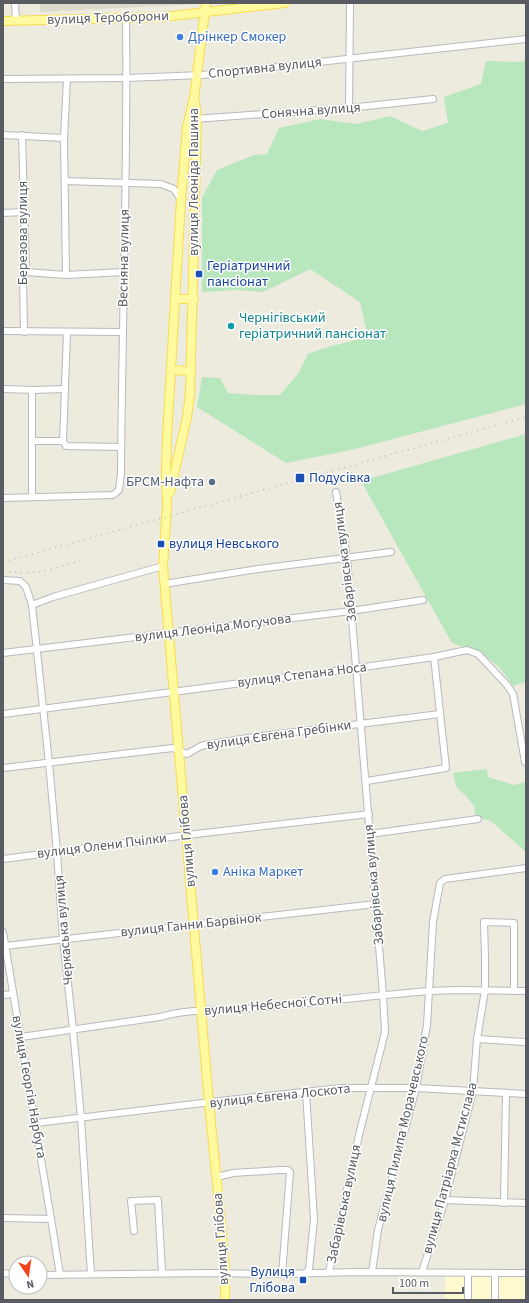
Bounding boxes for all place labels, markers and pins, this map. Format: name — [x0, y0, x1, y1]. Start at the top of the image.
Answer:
place label: Дрінкер Смокер — [188, 27, 287, 47]
marker: Дрінкер Смокер — [175, 32, 185, 42]
place label: Геріатричний пансіонат — [207, 256, 291, 292]
marker: Геріатричний пансіонат — [194, 269, 204, 279]
place label: Чернігівський геріатричний пансіонат — [239, 308, 387, 344]
marker: Чернігівський геріатричний пансіонат — [226, 321, 236, 331]
place label: Подусівка — [309, 468, 370, 488]
place label: БРСМ-Нафта — [126, 472, 204, 492]
marker: Подусівка — [294, 472, 306, 484]
marker: БРСМ-Нафта — [207, 477, 217, 487]
place label: вулиця Невського — [169, 534, 279, 554]
marker: вулиця Невського — [156, 539, 166, 549]
place label: Аніка Маркет — [223, 862, 304, 882]
marker: Аніка Маркет — [210, 867, 220, 877]
place label: Вулиця Глібова — [249, 1262, 295, 1298]
marker: Вулиця Глібова — [298, 1275, 308, 1285]

